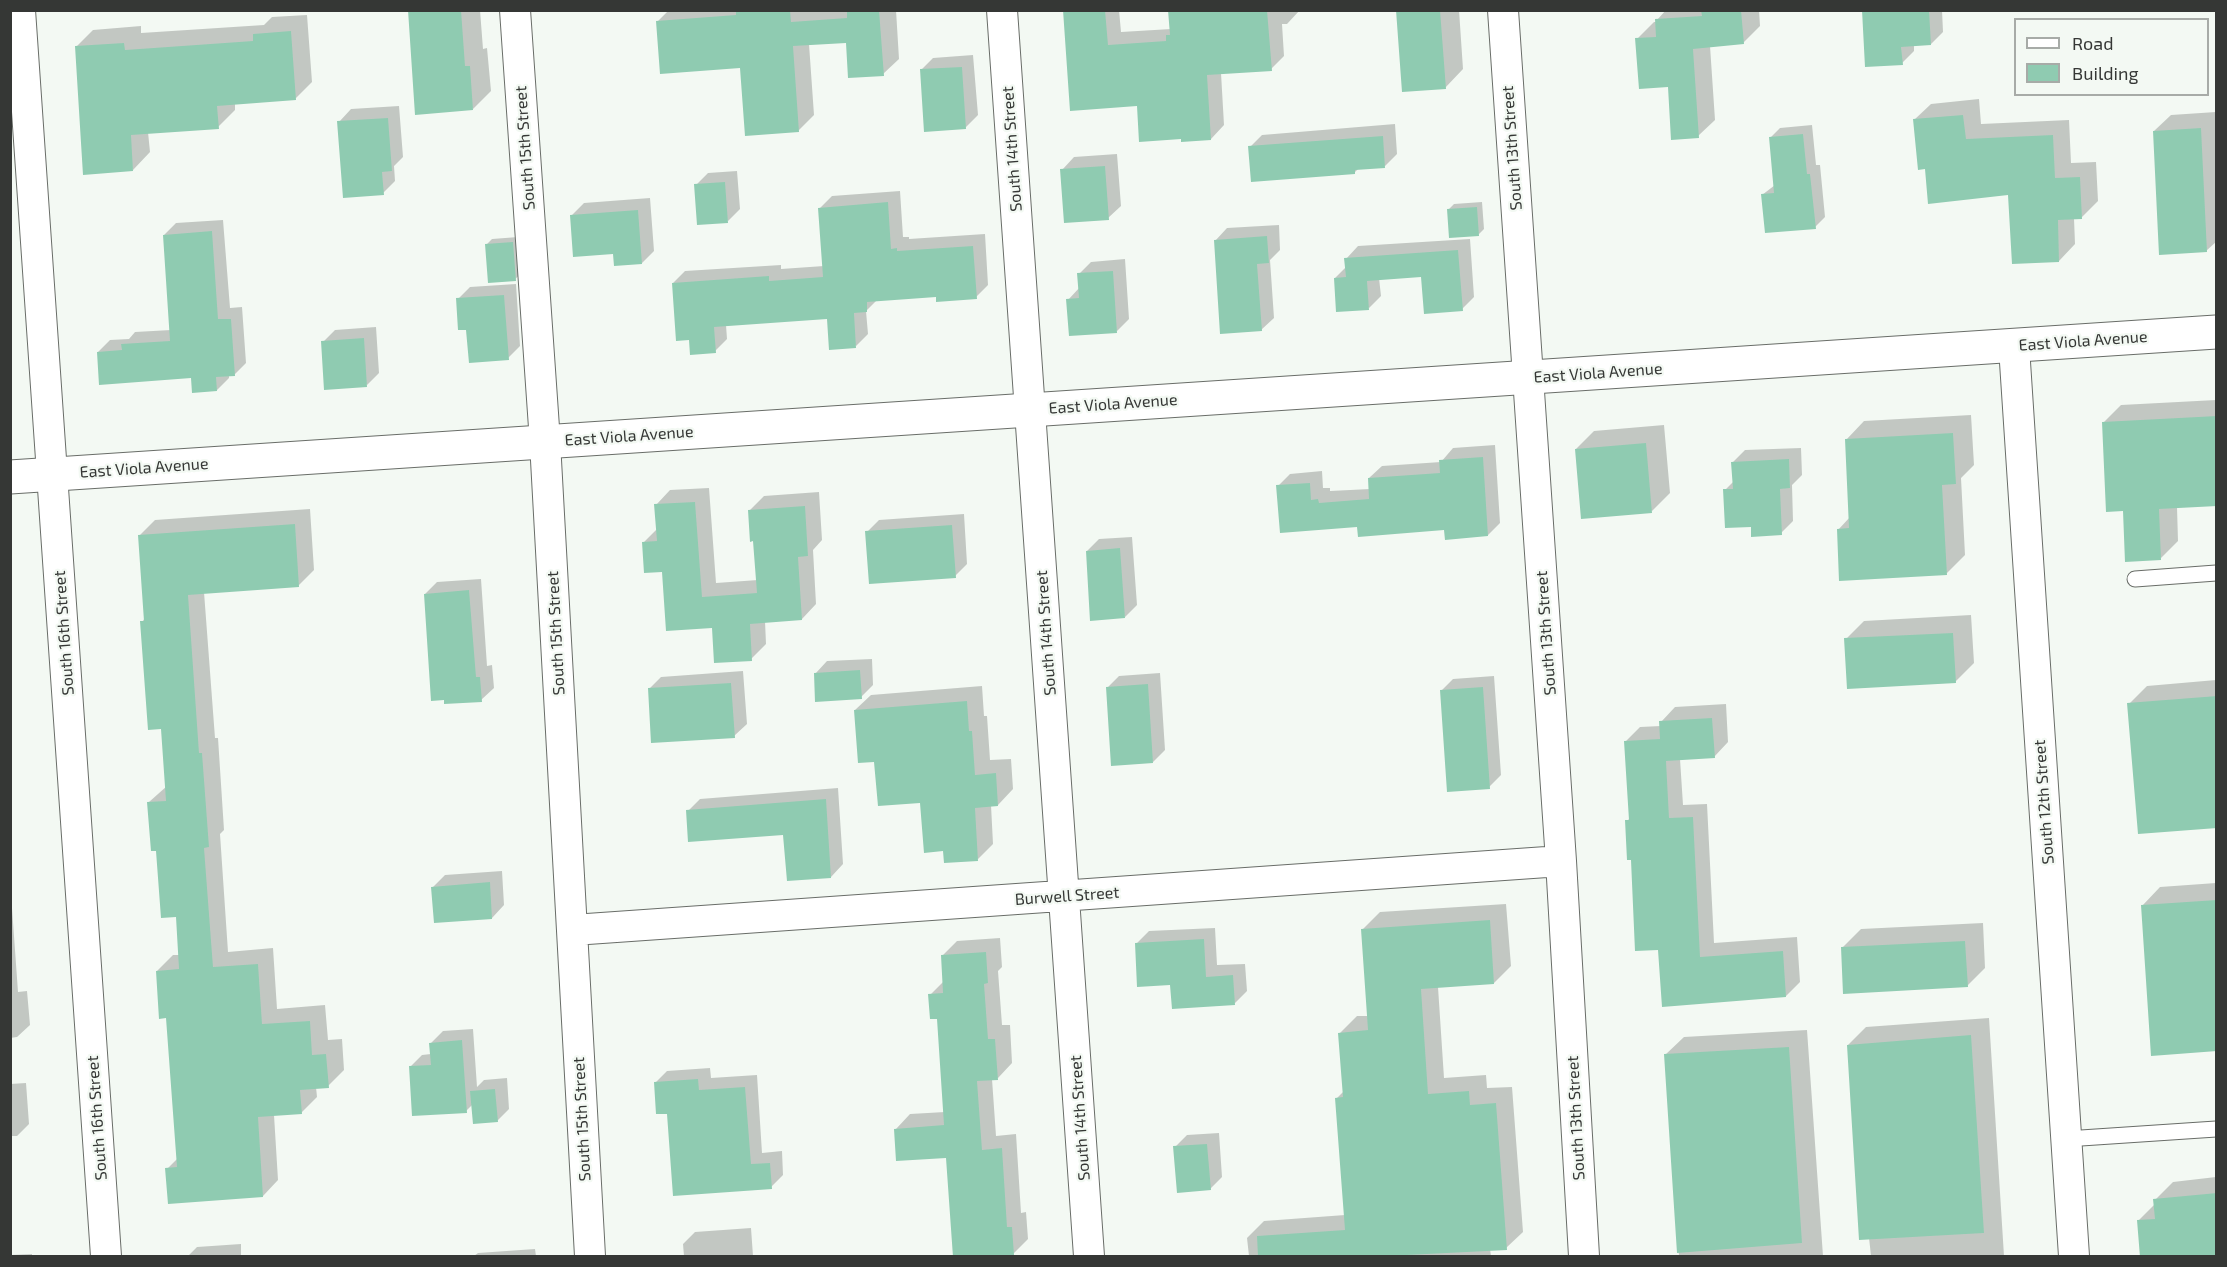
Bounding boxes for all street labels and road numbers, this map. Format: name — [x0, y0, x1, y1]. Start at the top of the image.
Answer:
street label: South 15th Street — [511, 85, 539, 211]
street label: South 13th Street — [1498, 85, 1526, 211]
street label: South 14th Street — [998, 86, 1026, 212]
street label: East Viola Avenue — [2018, 327, 2148, 355]
street label: East Viola Avenue — [1533, 359, 1663, 387]
street label: East Viola Avenue — [1048, 390, 1178, 418]
street label: East Viola Avenue — [564, 422, 694, 450]
street label: East Viola Avenue — [79, 454, 209, 482]
street label: South 16th Street — [50, 570, 78, 696]
street label: South 15th Street — [543, 570, 569, 696]
street label: South 14th Street — [1032, 570, 1060, 696]
street label: South 13th Street — [1532, 570, 1560, 696]
street label: South 12th Street — [2030, 739, 2058, 865]
street label: Burwell Street — [1014, 883, 1120, 909]
street label: South 16th Street — [83, 1055, 111, 1181]
street label: South 14th Street — [1066, 1055, 1094, 1181]
street label: South 13th Street — [1563, 1055, 1589, 1181]
street label: South 15th Street — [569, 1056, 595, 1182]

